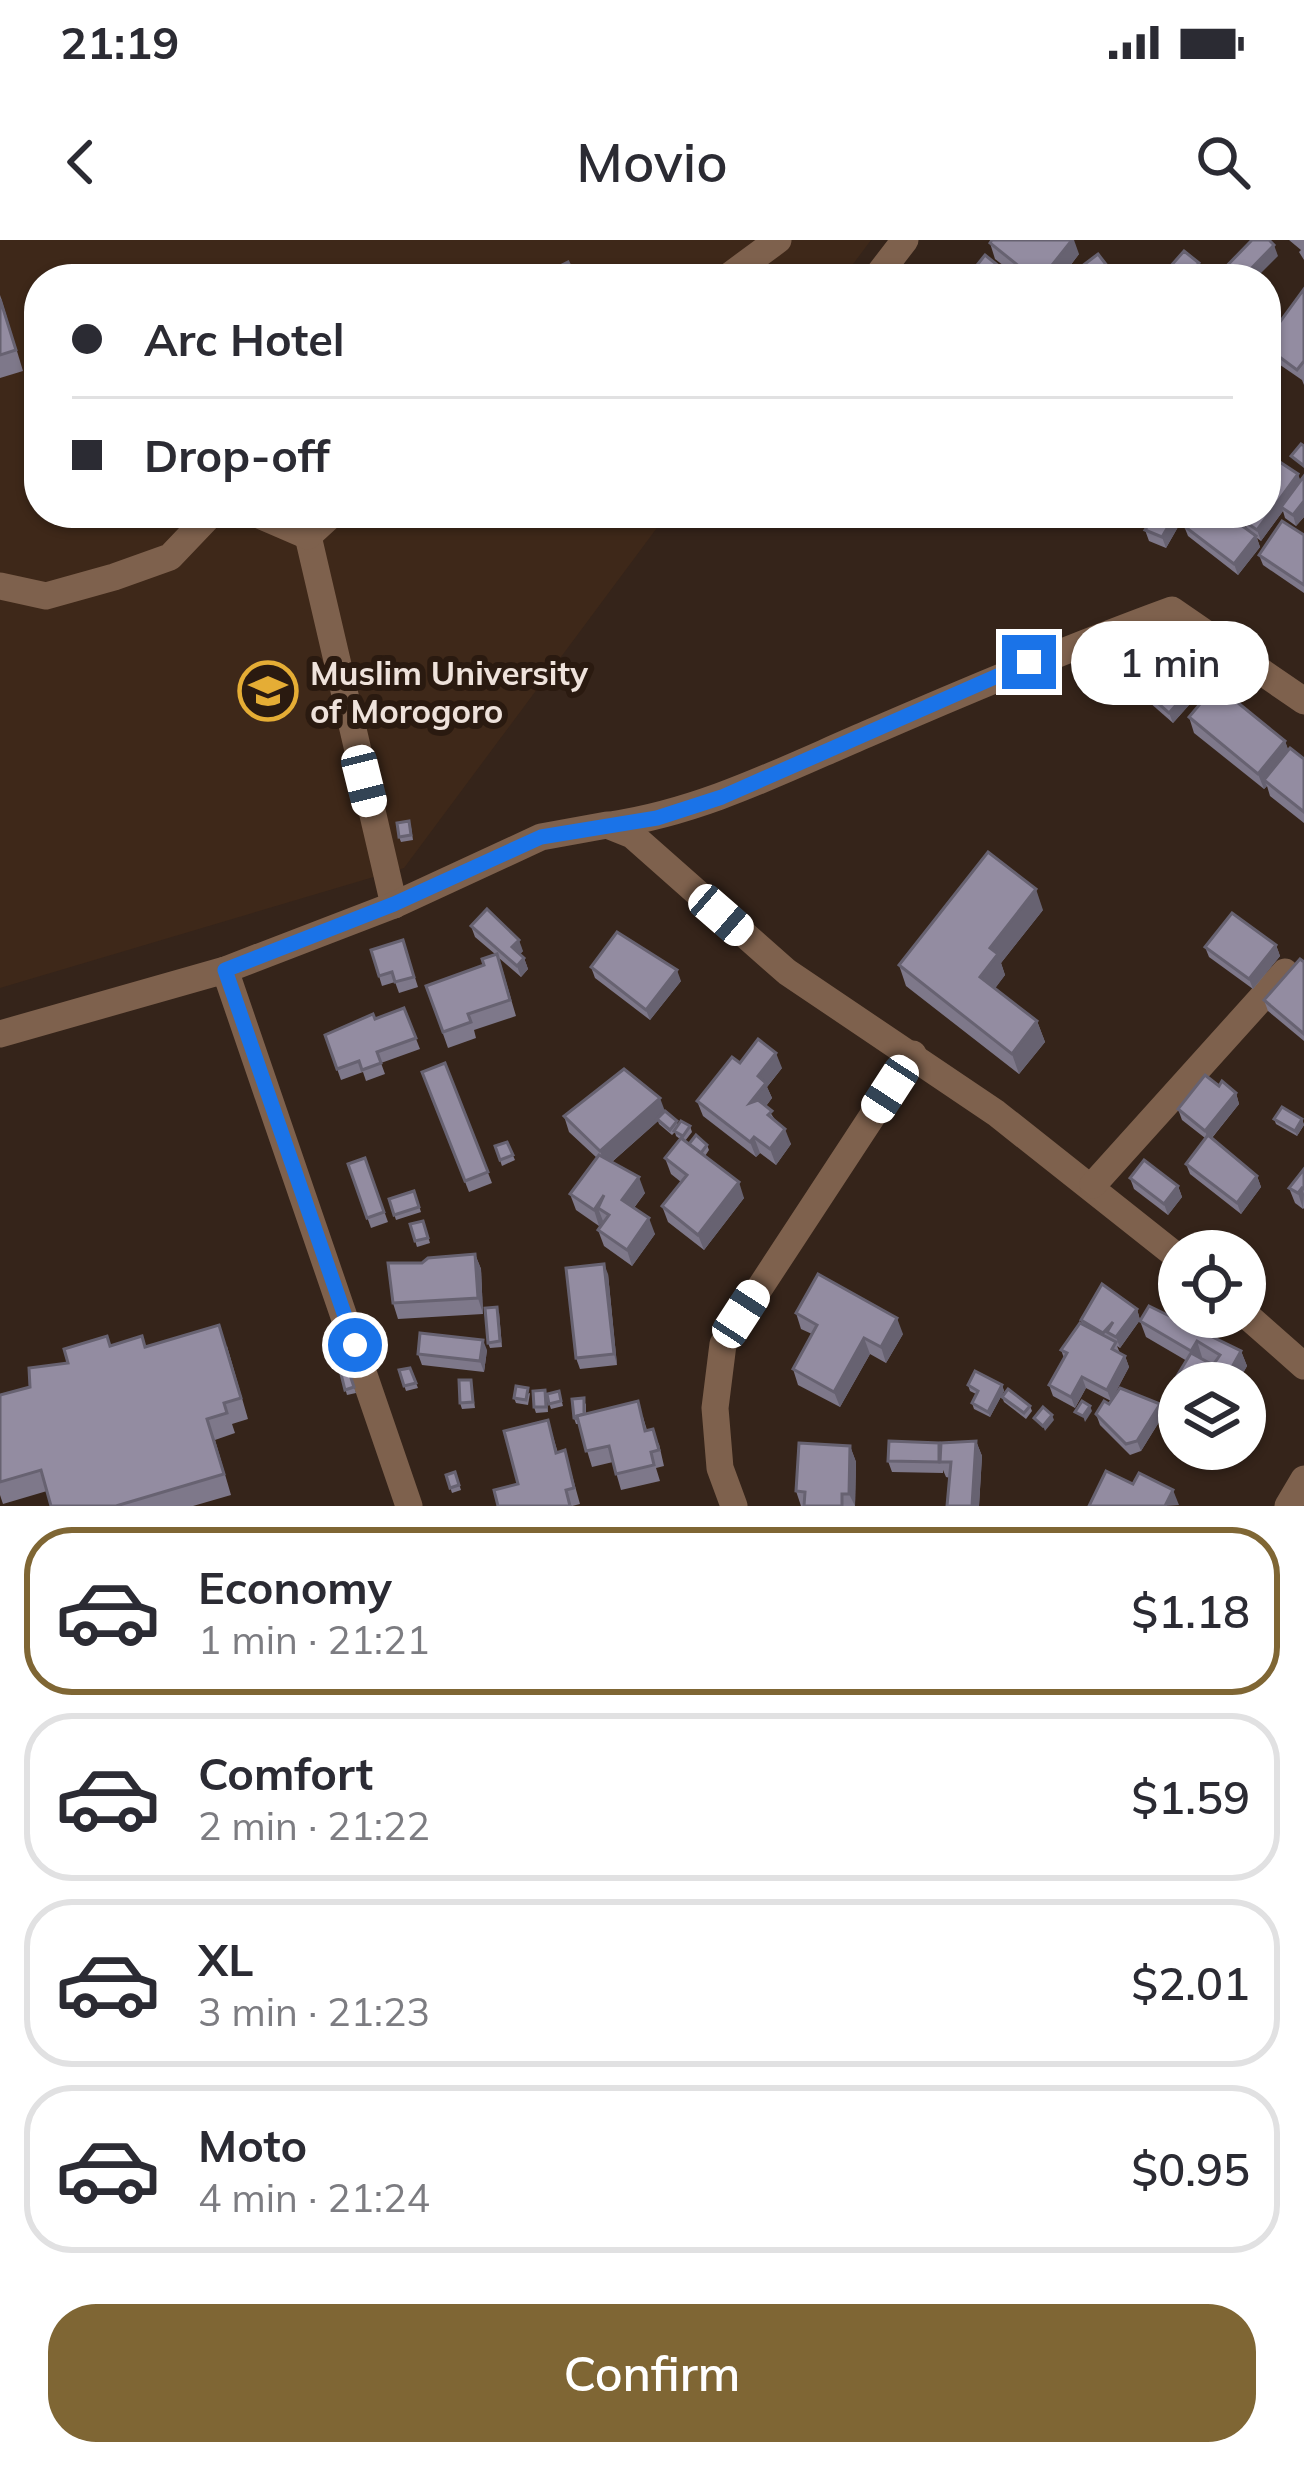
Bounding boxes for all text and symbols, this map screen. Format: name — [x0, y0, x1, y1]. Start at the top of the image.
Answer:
text: 21:19 — [60, 14, 179, 70]
text: Movio — [576, 128, 728, 196]
icon: back — [48, 129, 114, 195]
icon: search — [1190, 129, 1256, 195]
text: Arc Hotel — [144, 311, 345, 367]
text: Drop-off — [144, 427, 330, 483]
callout: 1 min — [1071, 620, 1269, 704]
route end — [1002, 635, 1056, 689]
text: 1 min — [1119, 638, 1221, 687]
place label: Muslim University of Morogoro — [310, 652, 588, 731]
school or university icon: Muslim University of Morogoro — [237, 660, 299, 722]
car — [338, 742, 390, 820]
car — [682, 878, 760, 952]
car — [855, 1049, 925, 1129]
map controls — [1158, 1230, 1266, 1470]
button: locate — [1158, 1230, 1266, 1338]
car — [706, 1274, 776, 1354]
route start — [328, 1318, 382, 1372]
button: layers — [1158, 1362, 1266, 1470]
icon: car — [54, 1557, 162, 1665]
text: Economy — [198, 1559, 392, 1615]
text: $1.18 — [1131, 1583, 1250, 1639]
text: 1 min · 21:21 — [198, 1615, 430, 1664]
icon: car — [54, 1743, 162, 1851]
text: Comfort — [198, 1745, 373, 1801]
text: $1.59 — [1131, 1769, 1250, 1825]
text: 2 min · 21:22 — [198, 1801, 430, 1850]
icon: car — [54, 1929, 162, 2037]
text: XL — [198, 1931, 253, 1987]
text: $2.01 — [1131, 1955, 1250, 2011]
text: 3 min · 21:23 — [198, 1987, 430, 2036]
icon: car — [54, 2115, 162, 2223]
text: Moto — [198, 2117, 307, 2173]
text: $0.95 — [1131, 2141, 1250, 2197]
text: 4 min · 21:24 — [198, 2173, 430, 2222]
button: Confirm — [48, 2304, 1256, 2442]

